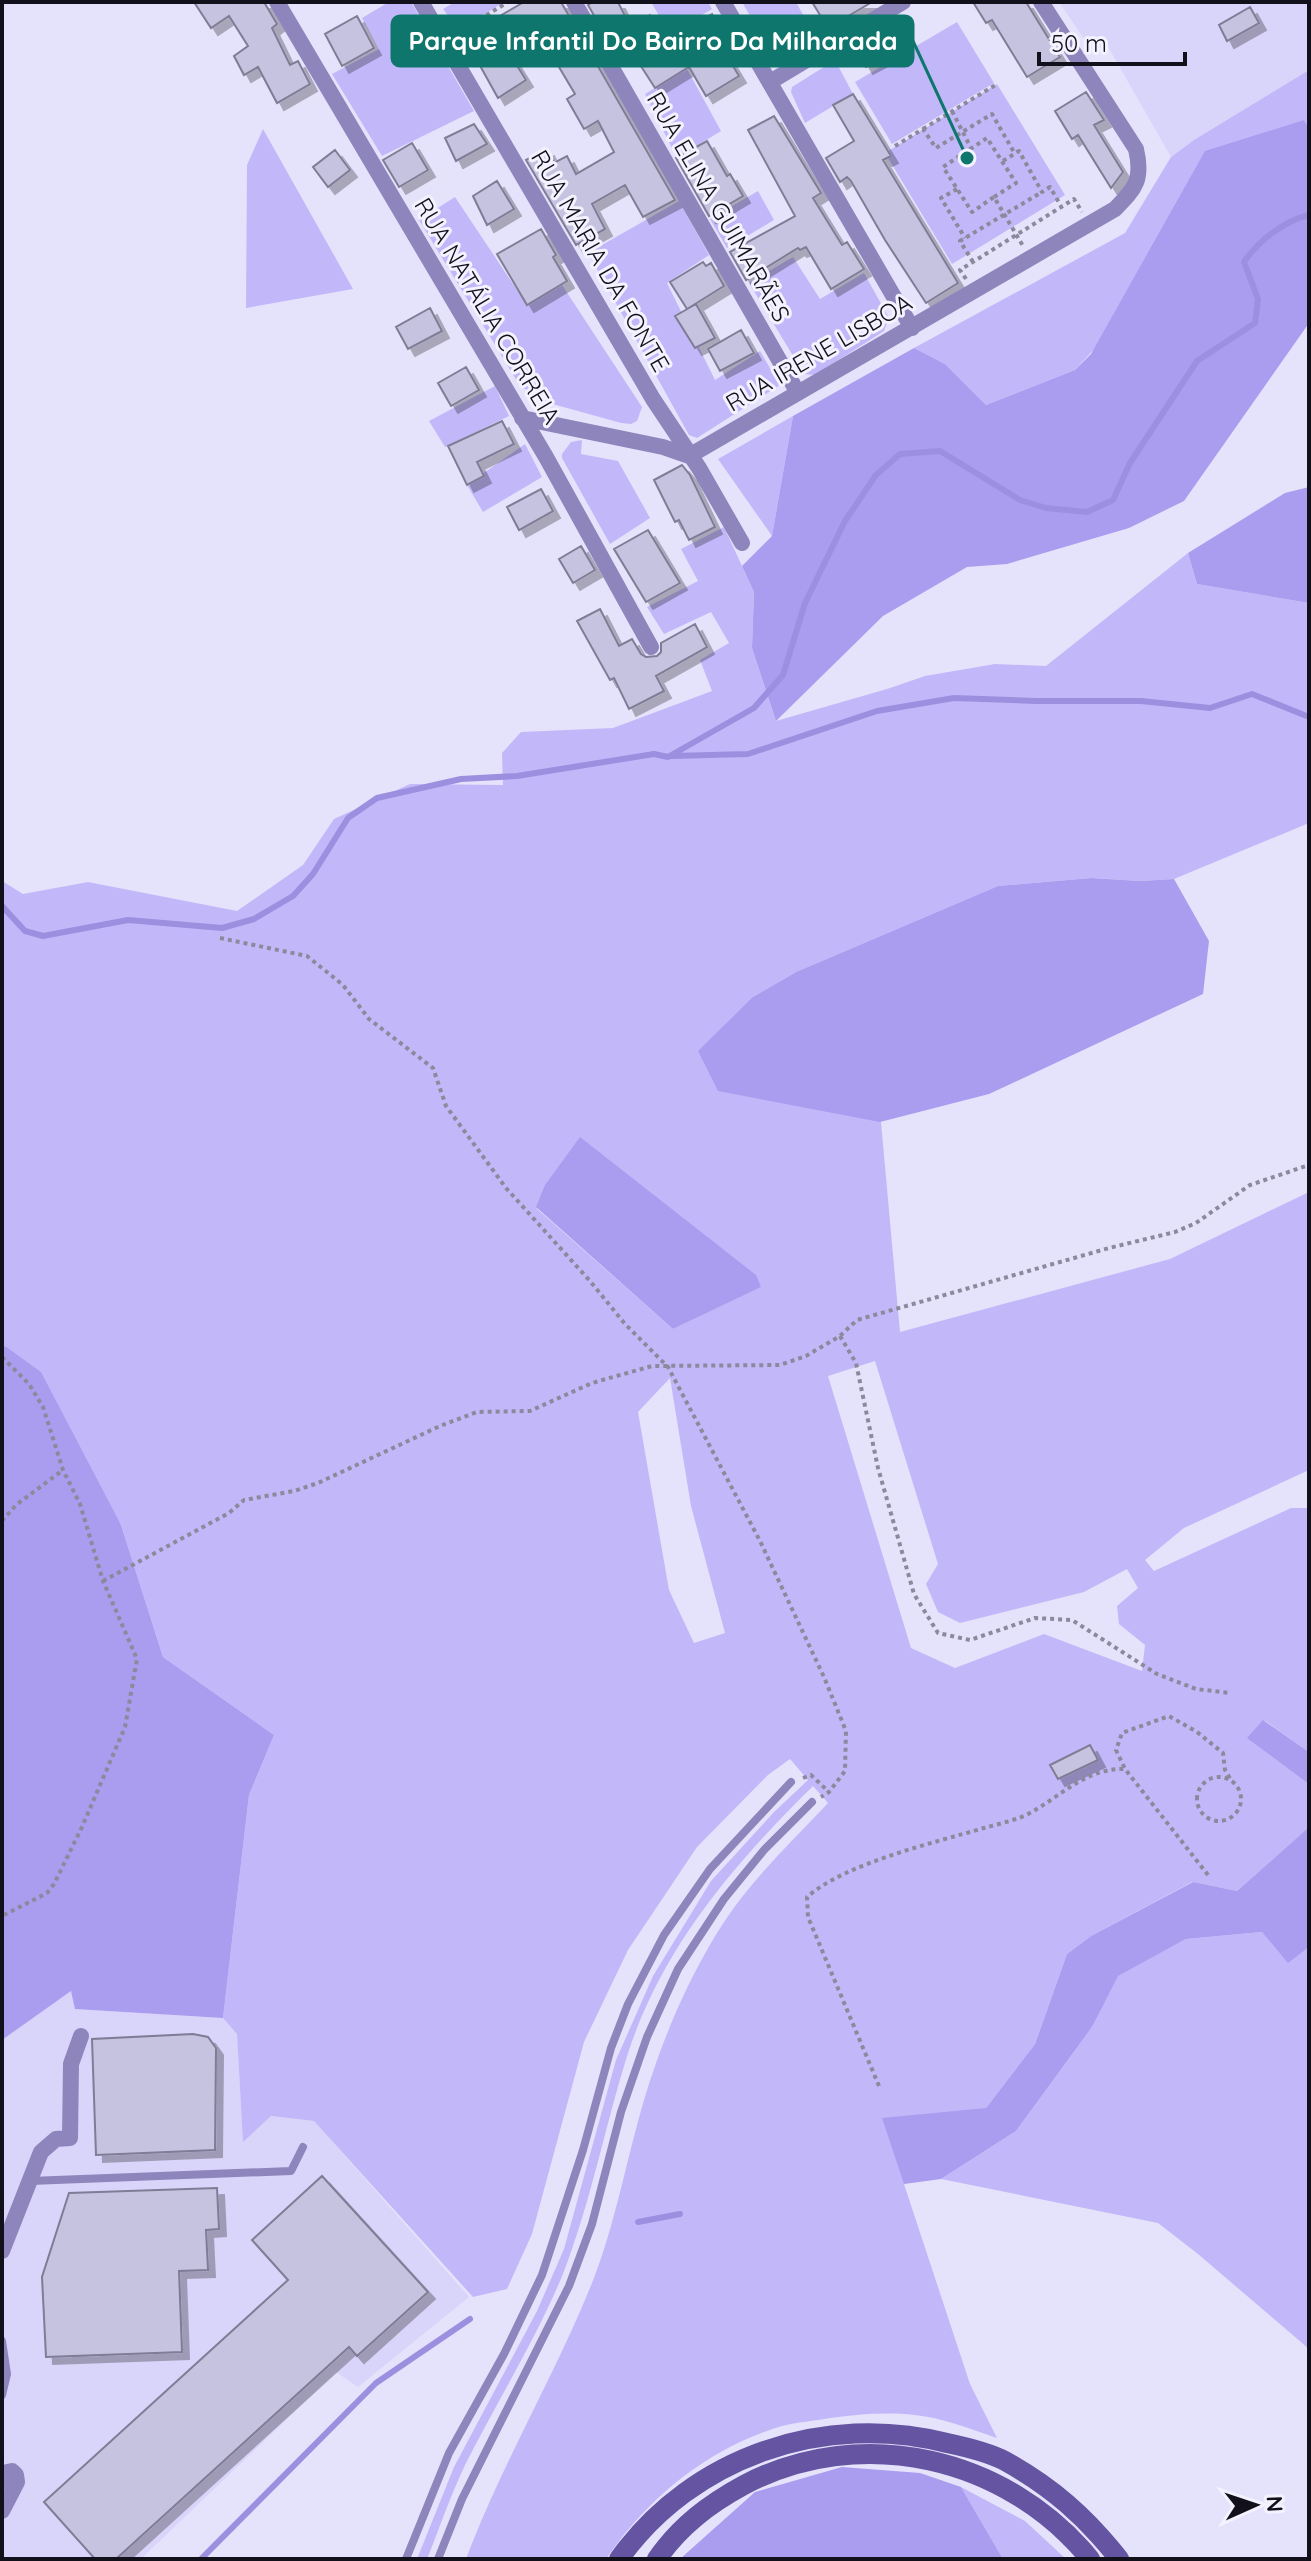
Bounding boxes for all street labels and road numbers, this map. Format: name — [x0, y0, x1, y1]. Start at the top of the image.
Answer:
street label: RUA ELINA GUIMARÃES — [641, 86, 797, 327]
street label: RUA MARIA DA FONTE — [525, 144, 677, 377]
street label: RUA NATÁLIA CORREIA — [408, 192, 567, 429]
street label: RUA IRENE LISBOA — [720, 287, 917, 418]

